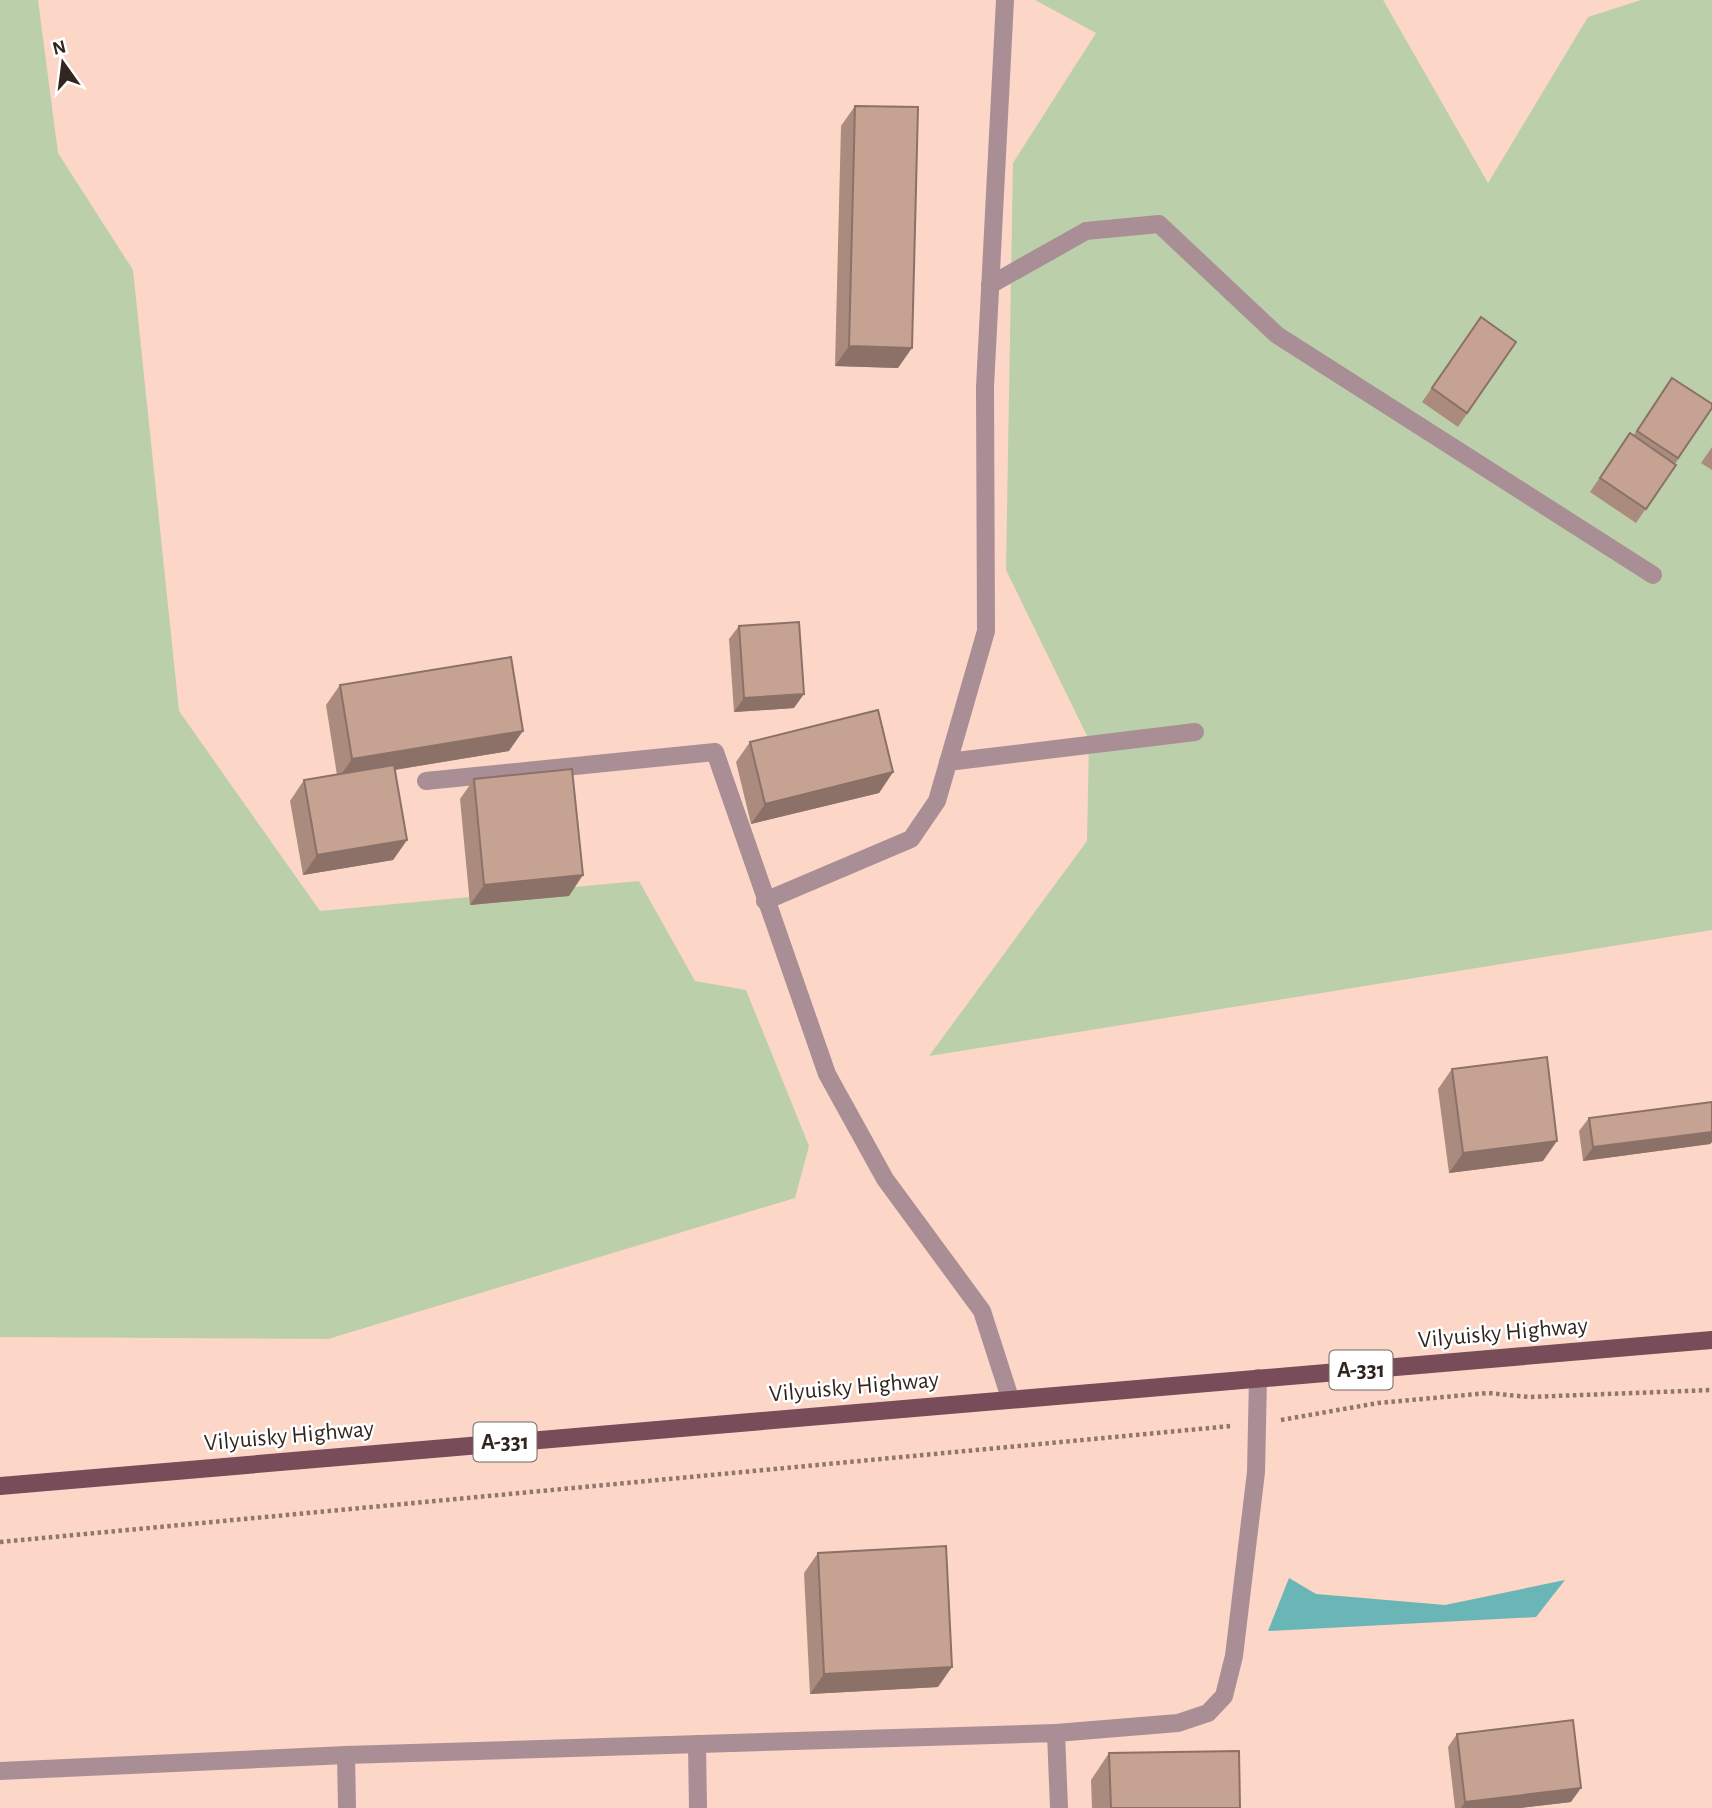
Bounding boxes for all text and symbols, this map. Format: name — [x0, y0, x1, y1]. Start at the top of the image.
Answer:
north arrow — [28, 28, 98, 98]
text: N — [51, 37, 68, 59]
street label: Vilyuisky Highway — [1417, 1314, 1589, 1352]
road number: А-331 — [1330, 1350, 1392, 1390]
street label: Vilyuisky Highway — [768, 1368, 940, 1406]
street label: Vilyuisky Highway — [203, 1417, 375, 1455]
road number: А-331 — [474, 1422, 536, 1462]

